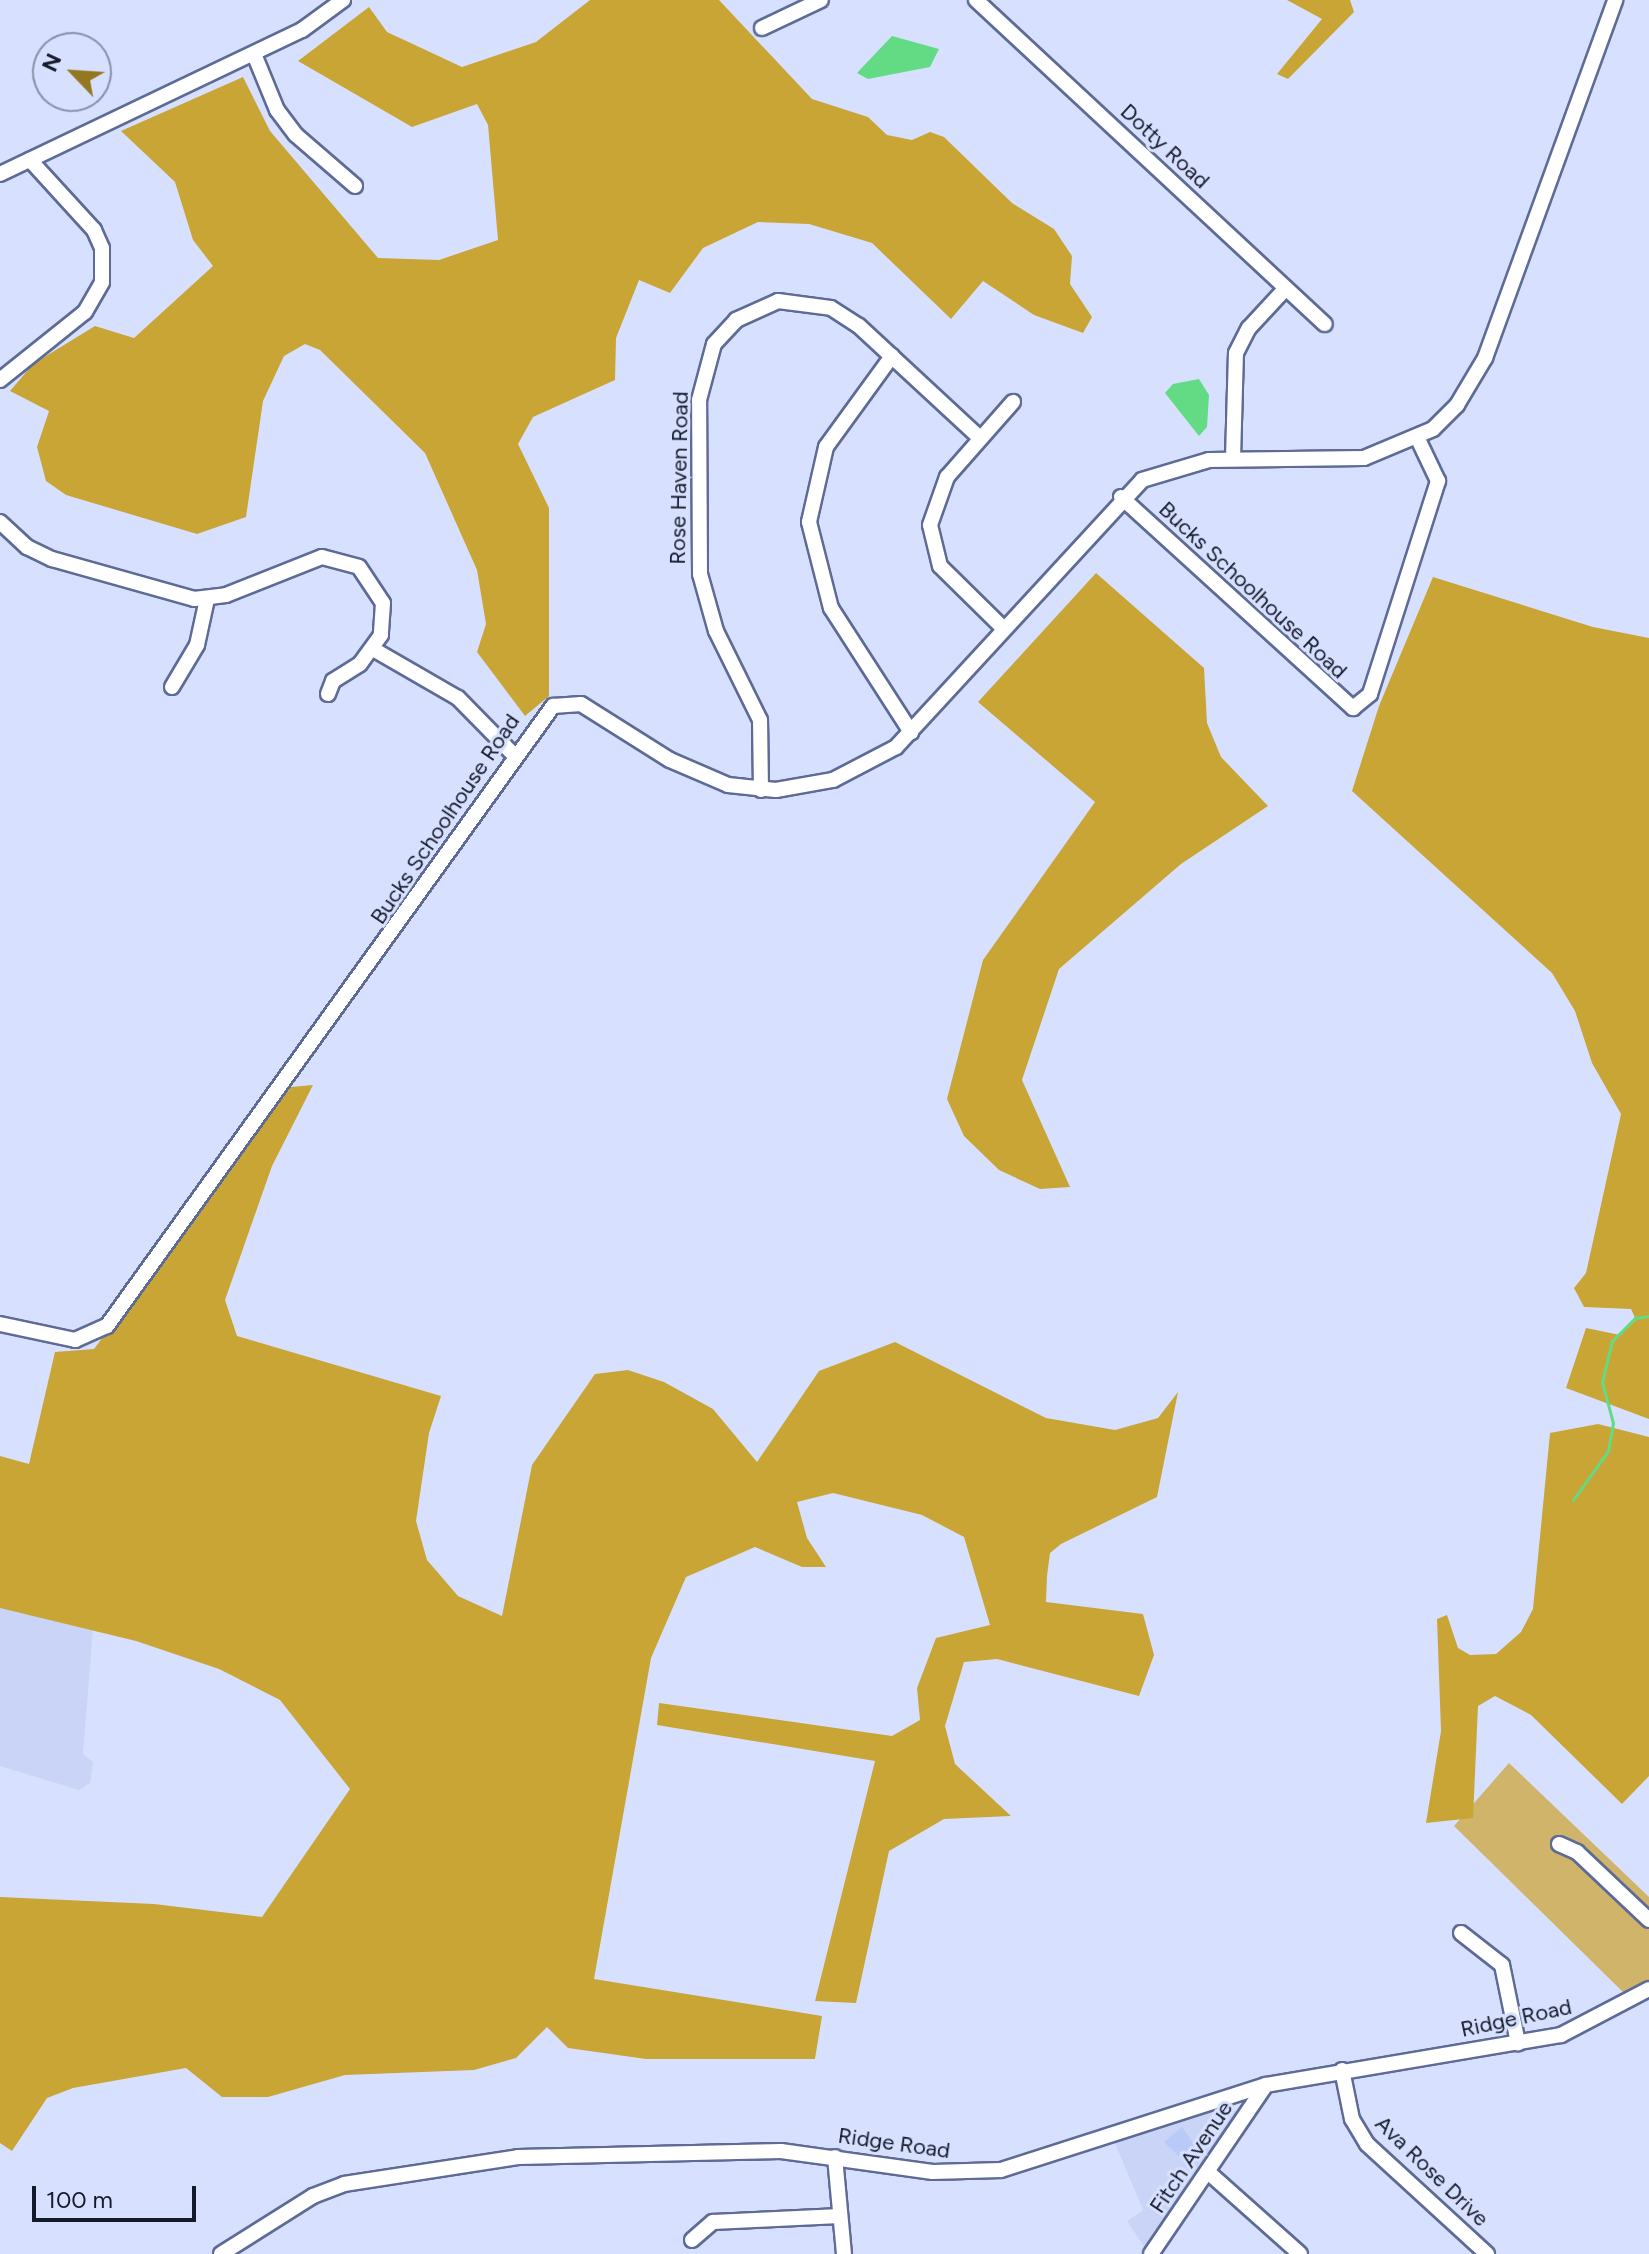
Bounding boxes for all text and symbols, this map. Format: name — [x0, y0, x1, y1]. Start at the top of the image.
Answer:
north arrow — [32, 32, 112, 112]
text: N — [36, 49, 67, 76]
street label: Dotty Road — [1115, 98, 1215, 194]
street label: Rose Haven Road — [664, 391, 694, 565]
street label: Bucks Schoolhouse Road — [1153, 496, 1353, 684]
street label: Bucks Schoolhouse Road — [365, 709, 525, 929]
street label: Ridge Road — [1458, 1993, 1574, 2043]
street label: Fitch Avenue — [1144, 2096, 1238, 2218]
street label: Ava Rose Drive — [1370, 2110, 1494, 2232]
street label: Ridge Road — [836, 2122, 952, 2164]
scale bar — [36, 2170, 200, 2220]
text: 100 m — [46, 2185, 113, 2214]

